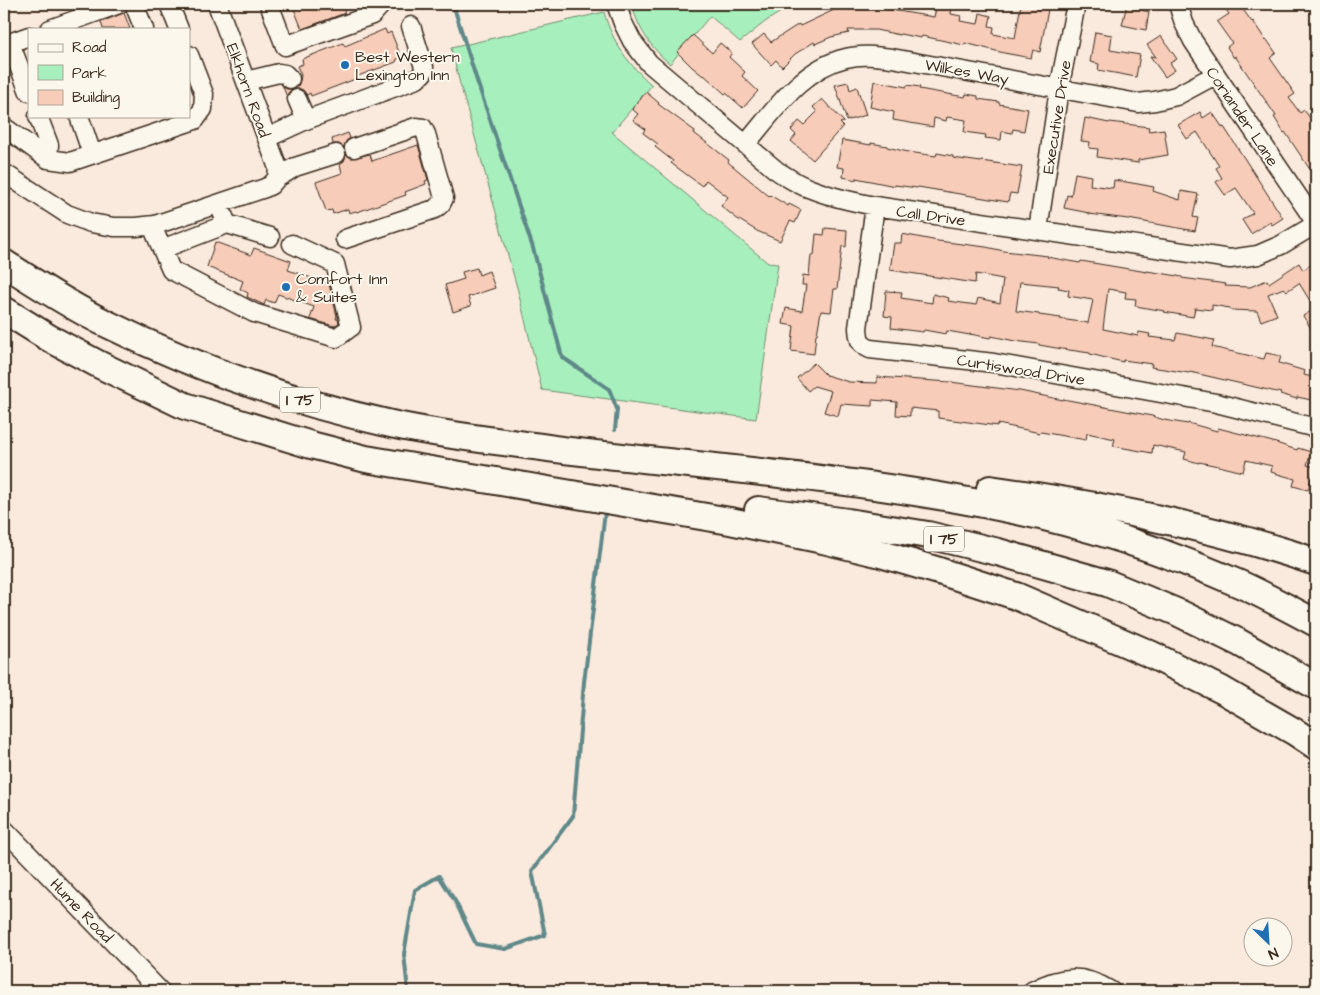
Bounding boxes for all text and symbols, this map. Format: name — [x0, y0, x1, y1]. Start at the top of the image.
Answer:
legend — [28, 28, 190, 118]
text: Road — [72, 37, 107, 58]
street label: Elkhorn Road — [221, 40, 275, 140]
place label: Best Western Lexington Inn — [355, 46, 460, 87]
street label: Wilkes Way — [923, 54, 1011, 91]
street label: Executive Drive — [1037, 58, 1077, 176]
marker: Best Western Lexington Inn — [339, 59, 351, 71]
street label: Coriander Lane — [1201, 62, 1284, 171]
text: Park — [72, 63, 107, 84]
text: Building — [72, 87, 120, 109]
street label: Call Drive — [895, 200, 967, 232]
place label: Comfort Inn & Suites — [296, 268, 387, 308]
marker: Comfort Inn & Suites — [280, 281, 292, 293]
street label: Curtiswood Drive — [955, 349, 1087, 391]
road number: I 75 — [280, 388, 320, 412]
road number: I 75 — [924, 526, 964, 552]
street label: Hume Road — [45, 874, 118, 948]
north arrow — [1242, 918, 1292, 968]
text: N — [1265, 942, 1281, 964]

